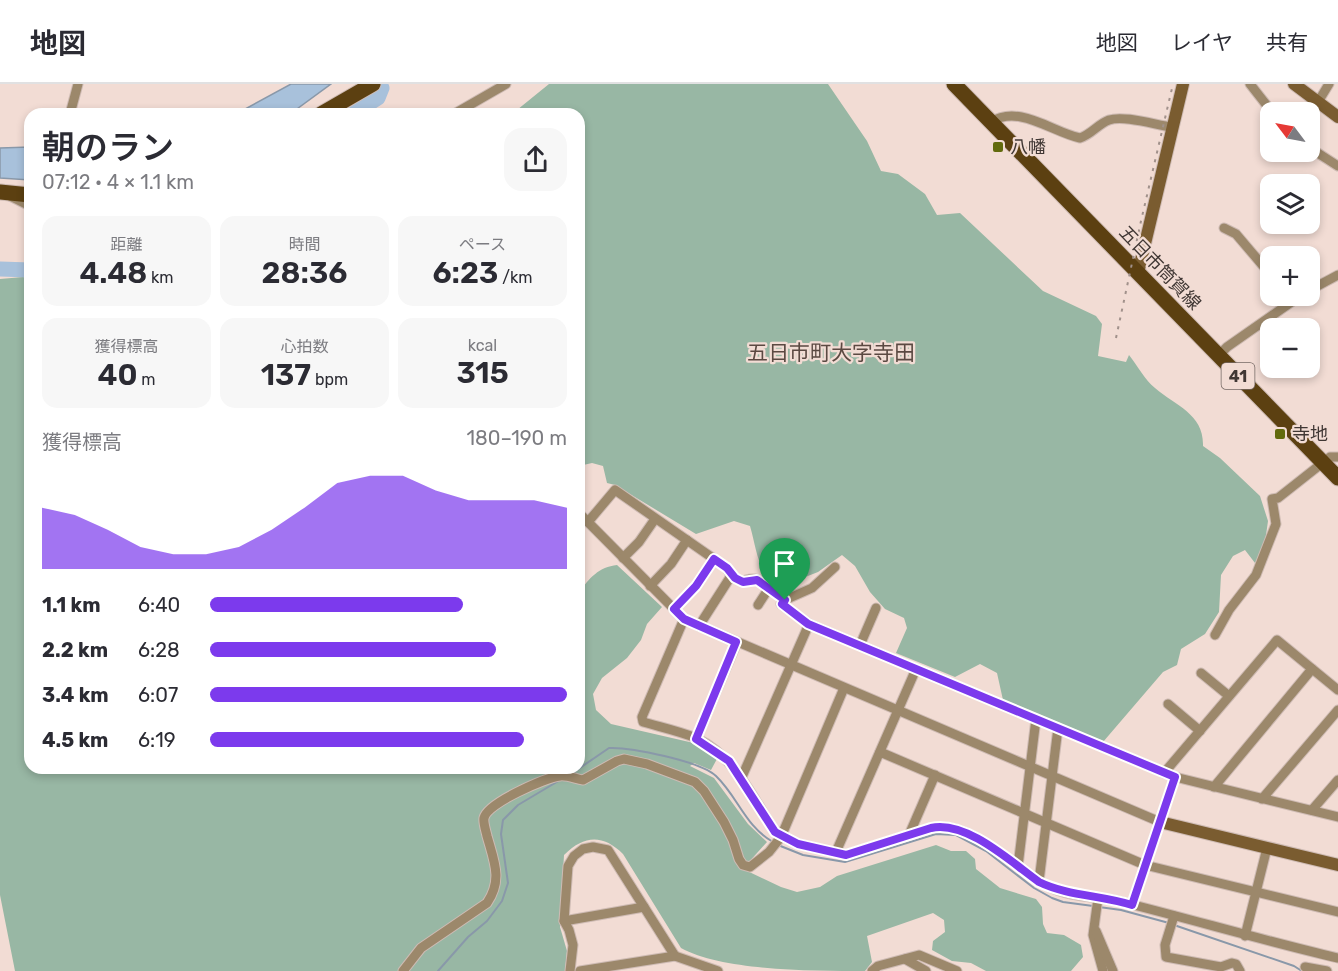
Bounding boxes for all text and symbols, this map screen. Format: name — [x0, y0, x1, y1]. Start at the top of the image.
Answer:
text: 地図 — [30, 27, 86, 60]
text: 地図 — [1096, 30, 1138, 55]
text: レイヤ — [1171, 30, 1233, 55]
text: 共有 — [1266, 30, 1308, 55]
north arrow — [1260, 102, 1320, 162]
map controls — [1260, 102, 1320, 378]
text: 朝のラン — [42, 128, 174, 167]
button: share — [504, 128, 567, 191]
place label: 八幡 — [1010, 136, 1046, 158]
marker: 八幡 — [991, 140, 1005, 154]
text: 07:12 · 4 × 1.1 km — [42, 170, 194, 194]
button: layers — [1260, 174, 1320, 234]
street label: 五日市筒賀線 — [1115, 222, 1205, 314]
text: 距離 — [110, 235, 143, 254]
text: 時間 — [288, 235, 321, 254]
text: ペース — [459, 235, 506, 254]
button: + — [1260, 246, 1320, 306]
text: 4.48 — [79, 255, 147, 291]
text: 28:36 — [262, 255, 347, 291]
text: 6:23 — [432, 255, 498, 291]
text: km — [147, 268, 174, 287]
text: /km — [498, 268, 533, 287]
button: − — [1260, 318, 1320, 378]
text: kcal — [468, 336, 497, 355]
text: 獲得標高 — [94, 337, 159, 356]
text: 心拍数 — [280, 337, 329, 356]
district label: 五日市町大字寺田 — [747, 340, 915, 365]
text: 315 — [456, 355, 509, 391]
text: 40 — [97, 357, 137, 393]
text: 137 — [261, 357, 311, 393]
road number: 41 — [1222, 363, 1254, 389]
text: m — [137, 370, 156, 389]
text: bpm — [311, 370, 348, 389]
place label: 寺地 — [1292, 423, 1328, 445]
text: 180–190 m — [466, 426, 567, 450]
marker: 寺地 — [1273, 427, 1287, 441]
text: 獲得標高 — [42, 430, 122, 454]
pin — [759, 538, 810, 600]
icon: arrive — [768, 547, 801, 580]
text: 1.1 km — [42, 593, 101, 617]
text: 6:40 — [138, 593, 180, 617]
text: 2.2 km — [42, 638, 108, 662]
text: 6:28 — [138, 638, 180, 662]
text: 3.4 km — [42, 683, 109, 707]
text: 6:07 — [138, 683, 178, 707]
text: 4.5 km — [42, 728, 108, 752]
text: 6:19 — [138, 728, 176, 752]

